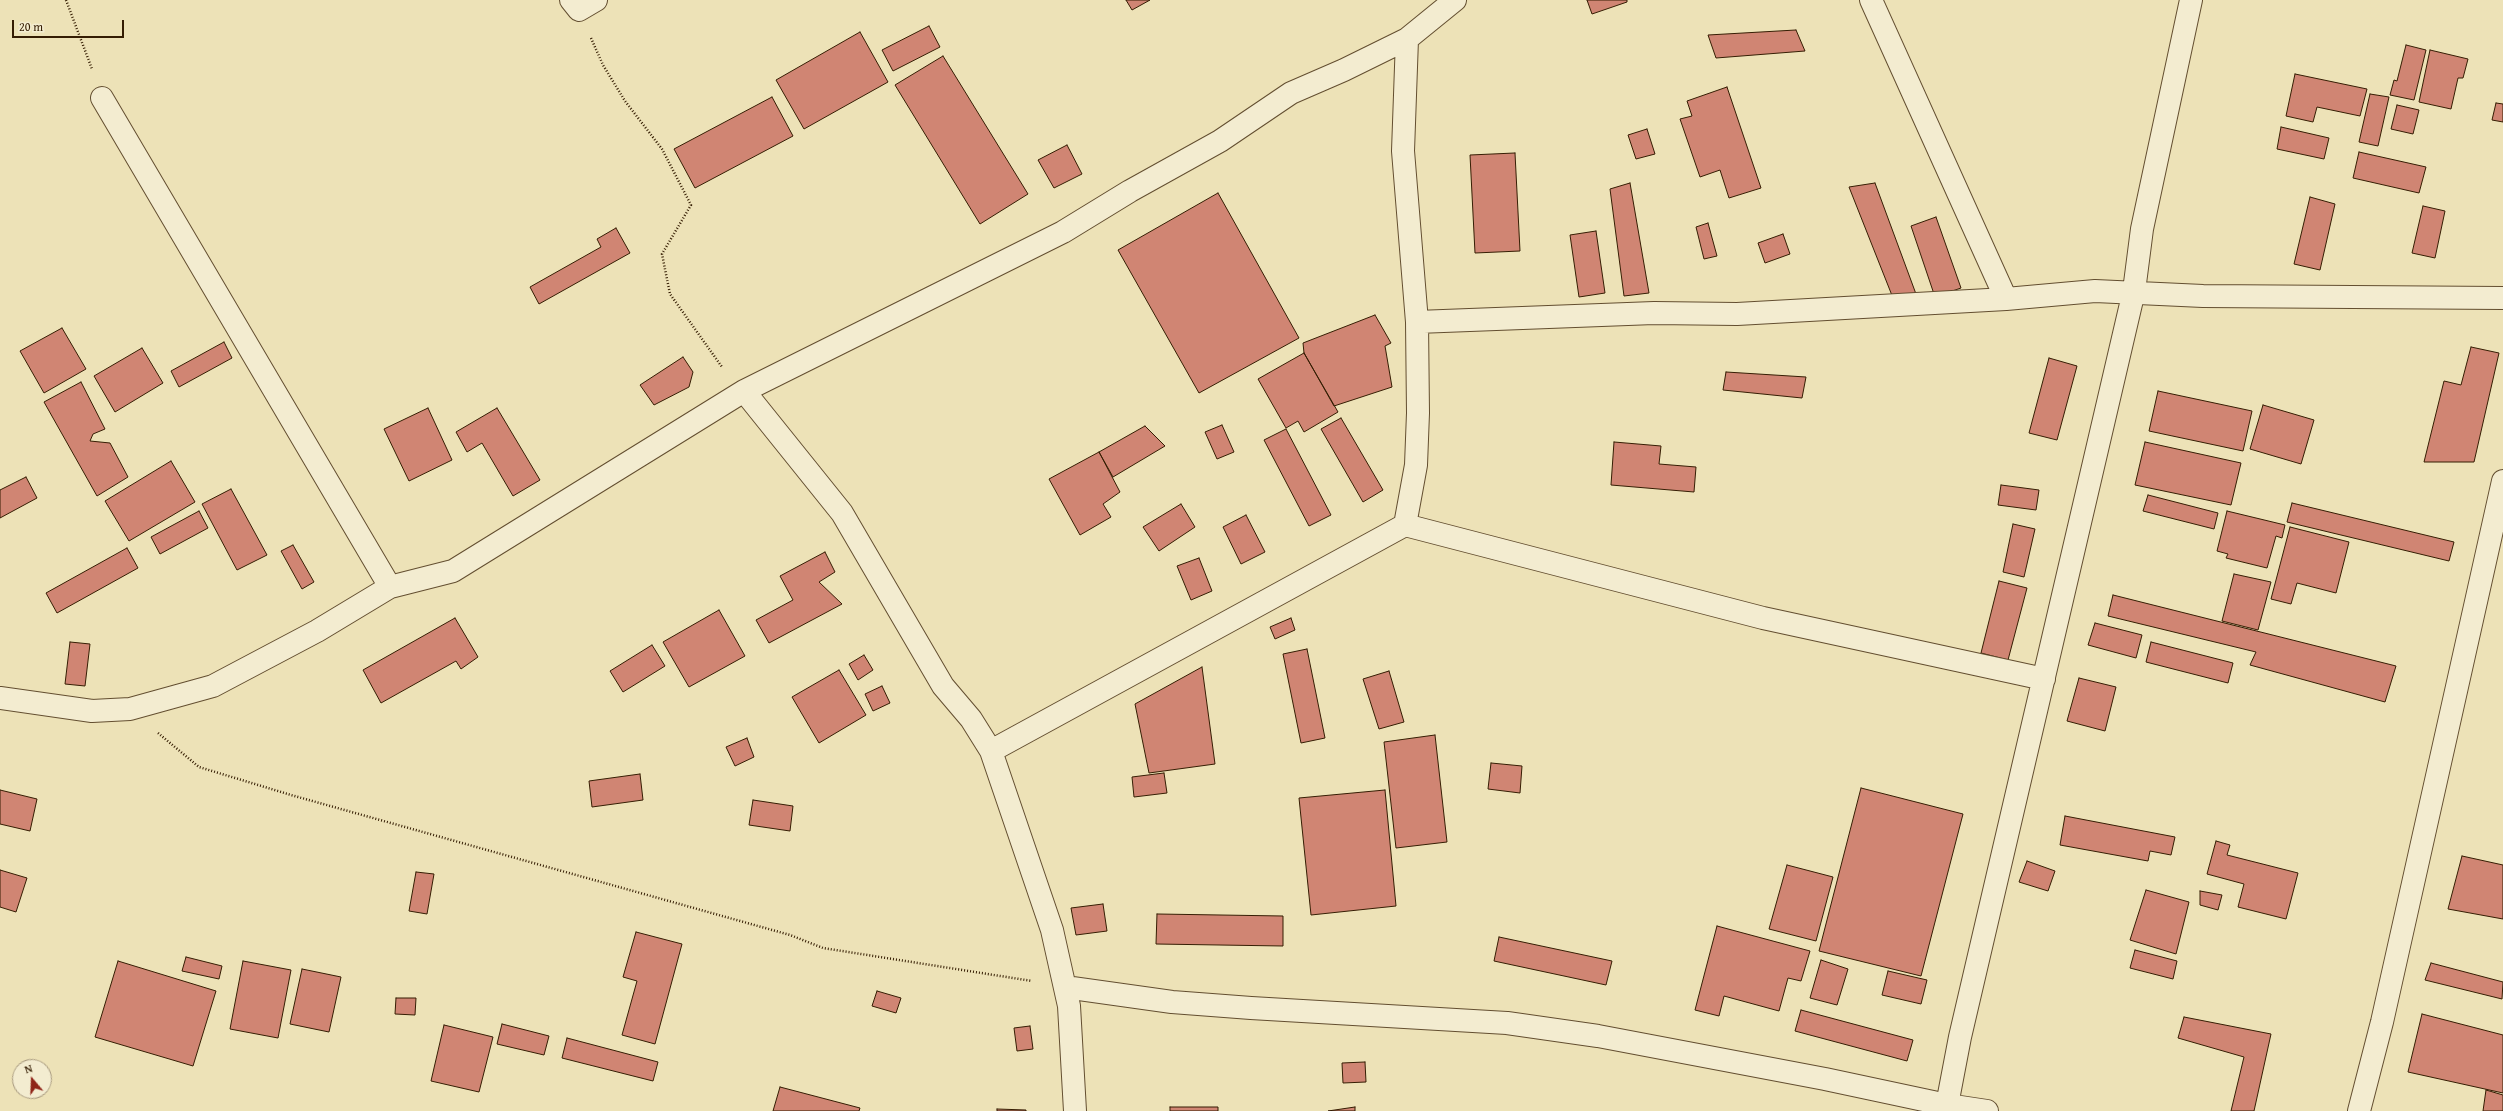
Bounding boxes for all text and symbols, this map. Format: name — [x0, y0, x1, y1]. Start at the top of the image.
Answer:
scale bar — [14, 12, 126, 38]
text: 20 m — [19, 18, 43, 35]
north arrow — [12, 1059, 52, 1099]
text: N — [22, 1060, 34, 1077]

